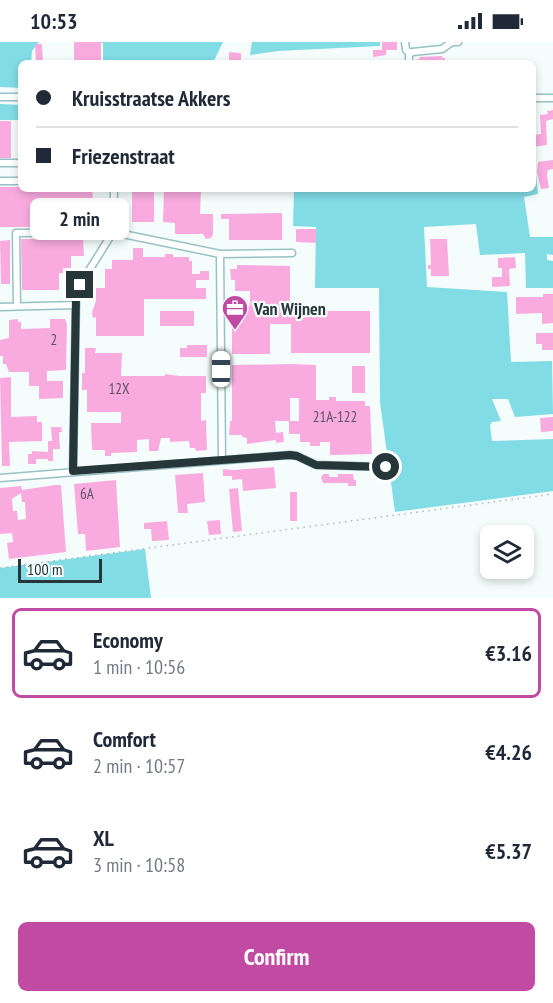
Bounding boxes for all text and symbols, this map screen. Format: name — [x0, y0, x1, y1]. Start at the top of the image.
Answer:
text: 10:53 — [30, 7, 78, 35]
text: Kruisstraatse Akkers — [72, 84, 231, 112]
text: Friezenstraat — [72, 142, 175, 170]
callout: 2 min — [31, 198, 130, 240]
text: 2 min — [59, 206, 100, 232]
route end — [66, 271, 93, 298]
office icon: Van Wijnen — [220, 293, 250, 331]
place label: Van Wijnen — [253, 297, 326, 320]
house number: 2 — [51, 330, 57, 349]
car — [212, 351, 230, 387]
house number: 12X — [108, 379, 130, 398]
house number: 21A-122 — [313, 407, 357, 426]
route start — [372, 453, 399, 480]
house number: 6A — [80, 484, 95, 503]
map controls — [480, 525, 534, 579]
button: layers — [480, 525, 534, 579]
scale bar — [18, 556, 102, 584]
text: 100 m — [27, 559, 62, 579]
icon: car — [21, 626, 75, 680]
text: Economy — [93, 626, 163, 654]
text: €3.16 — [485, 639, 532, 667]
text: 1 min · 10:56 — [93, 654, 185, 680]
icon: car — [21, 725, 75, 779]
text: Comfort — [93, 725, 156, 753]
text: €4.26 — [485, 738, 532, 766]
text: 2 min · 10:57 — [93, 753, 185, 779]
icon: car — [21, 824, 75, 878]
text: XL — [93, 824, 114, 852]
text: €5.37 — [485, 837, 532, 865]
text: 3 min · 10:58 — [93, 852, 185, 878]
button: Confirm — [18, 922, 535, 991]

